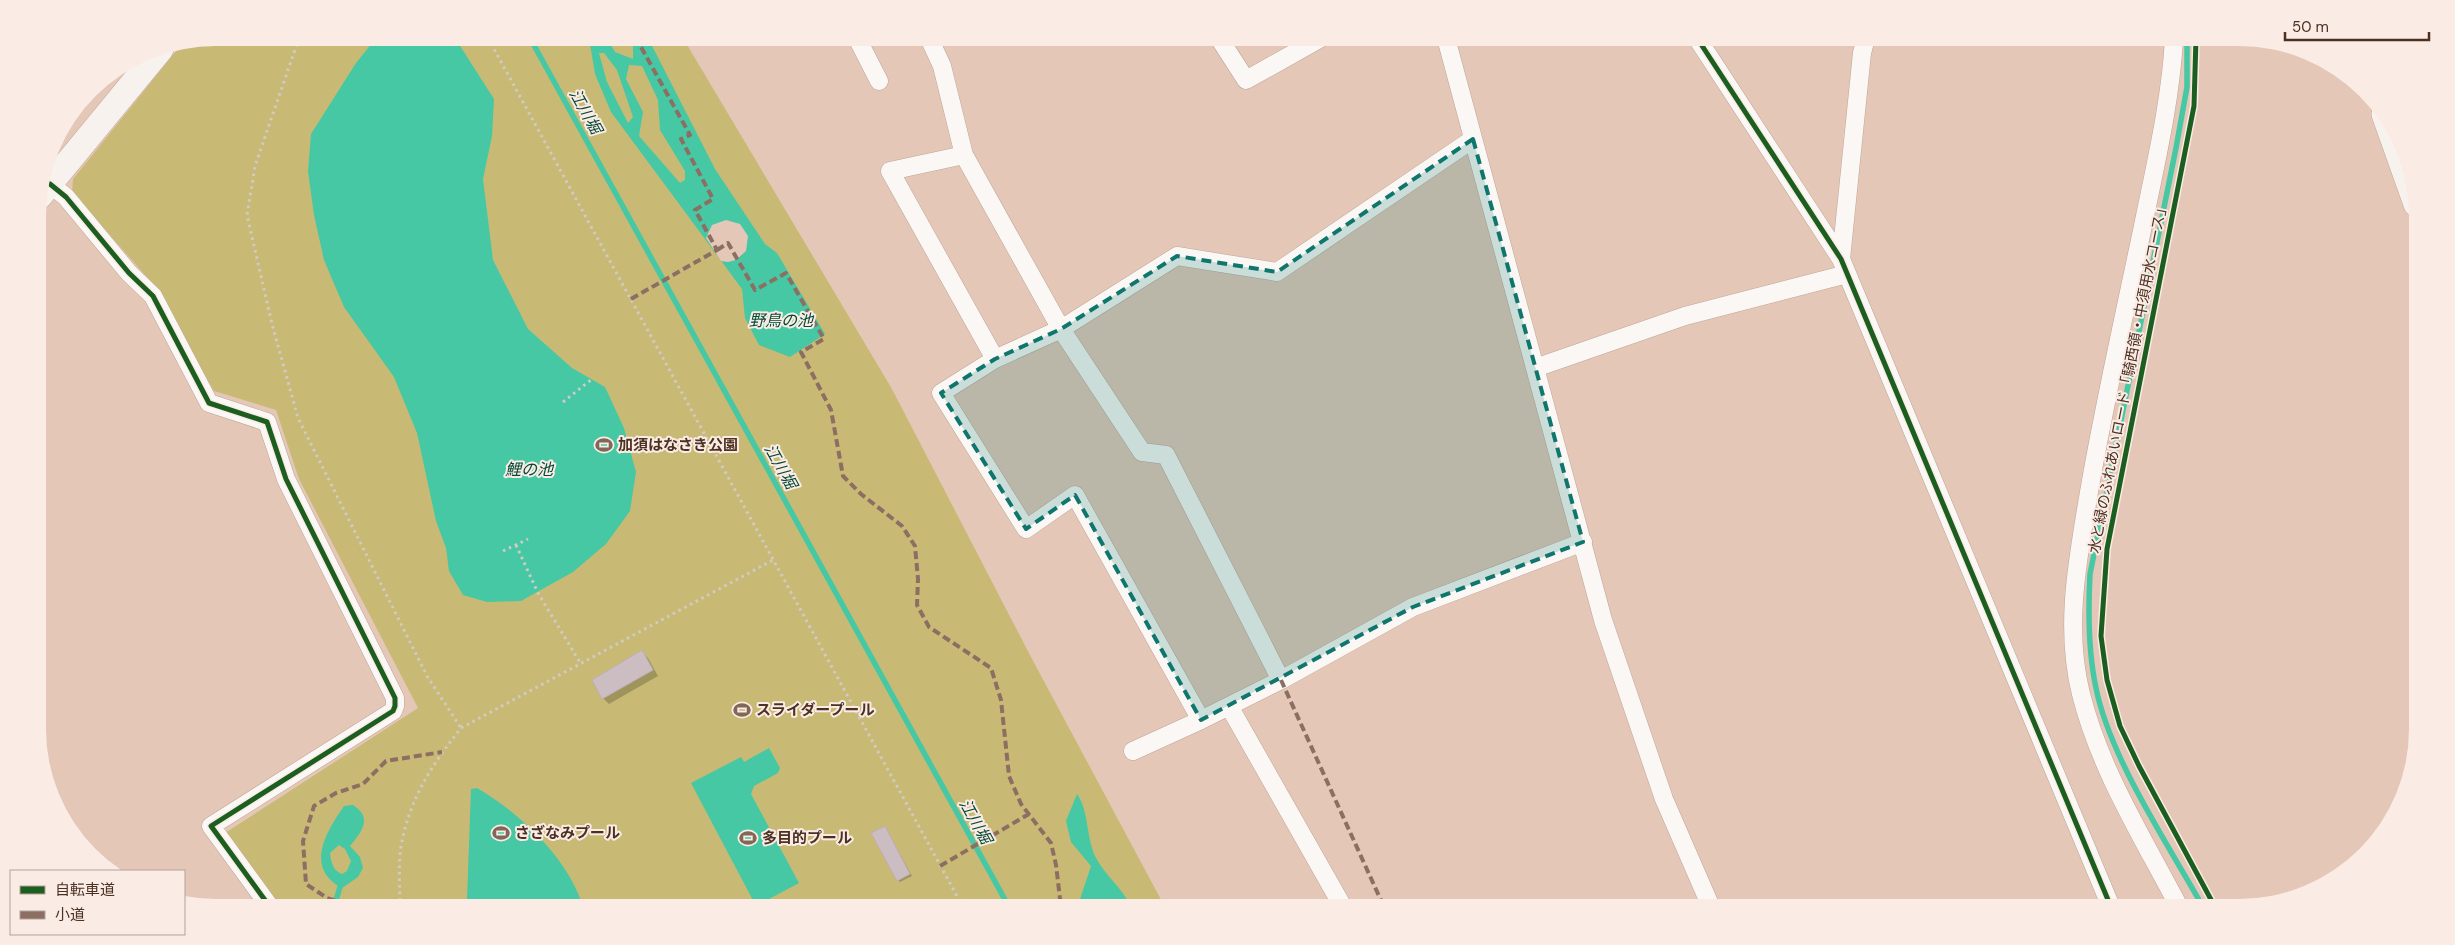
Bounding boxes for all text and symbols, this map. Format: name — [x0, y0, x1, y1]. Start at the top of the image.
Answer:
scale bar — [2285, 10, 2429, 42]
text: 50 m — [2292, 17, 2329, 37]
water label: 江川堀 — [565, 85, 608, 140]
street label: 水と緑のふれあいロード「騎西領・中須用水コース」 — [2084, 199, 2172, 555]
water label: 野鳥の池 — [749, 310, 815, 331]
sports icon: 加須はなさき公園 — [594, 435, 614, 455]
place label: 加須はなさき公園 — [618, 435, 738, 455]
water label: 江川堀 — [760, 440, 803, 495]
water label: 鯉の池 — [505, 459, 555, 480]
sports icon: スライダープール — [732, 700, 752, 720]
place label: スライダープール — [756, 700, 875, 720]
water label: 江川堀 — [955, 795, 998, 850]
sports icon: さざなみプール — [491, 823, 511, 843]
place label: さざなみプール — [515, 823, 620, 843]
sports icon: 多目的プール — [738, 828, 758, 848]
place label: 多目的プール — [762, 828, 852, 848]
legend — [10, 870, 185, 935]
text: 自転車道 — [55, 880, 115, 900]
text: 小道 — [55, 905, 85, 925]

